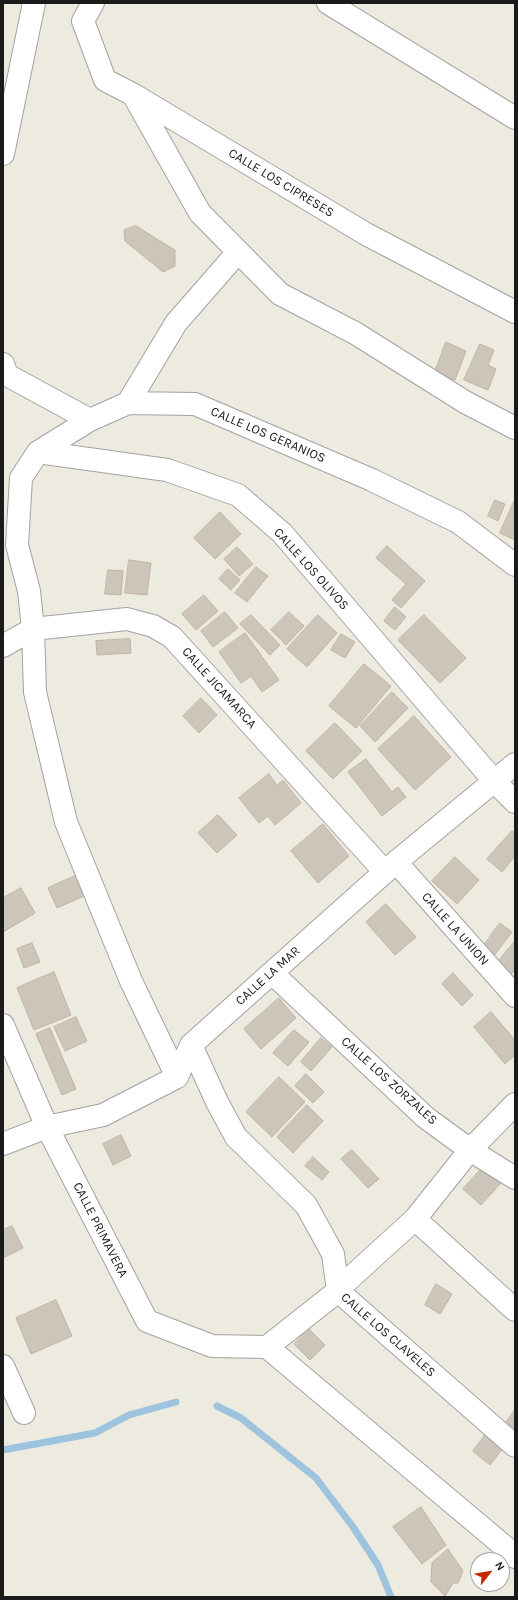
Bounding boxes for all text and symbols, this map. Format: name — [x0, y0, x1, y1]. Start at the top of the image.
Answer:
street label: CALLE LOS CIPRESES — [225, 145, 337, 221]
street label: CALLE LOS GERANIOS — [208, 404, 328, 466]
street label: CALLE LOS OLIVOS — [270, 525, 352, 613]
street label: CALLE JICAMARCA — [178, 644, 260, 732]
street label: CALLE LA UNION — [418, 889, 492, 969]
street label: CALLE LA MAR — [233, 943, 303, 1009]
street label: CALLE LOS ZORZALES — [338, 1034, 440, 1128]
street label: CALLE PRIMAVERA — [69, 1180, 131, 1280]
street label: CALLE LOS CLAVELES — [337, 1290, 439, 1380]
north arrow — [470, 1552, 510, 1592]
text: N — [492, 1559, 507, 1573]

